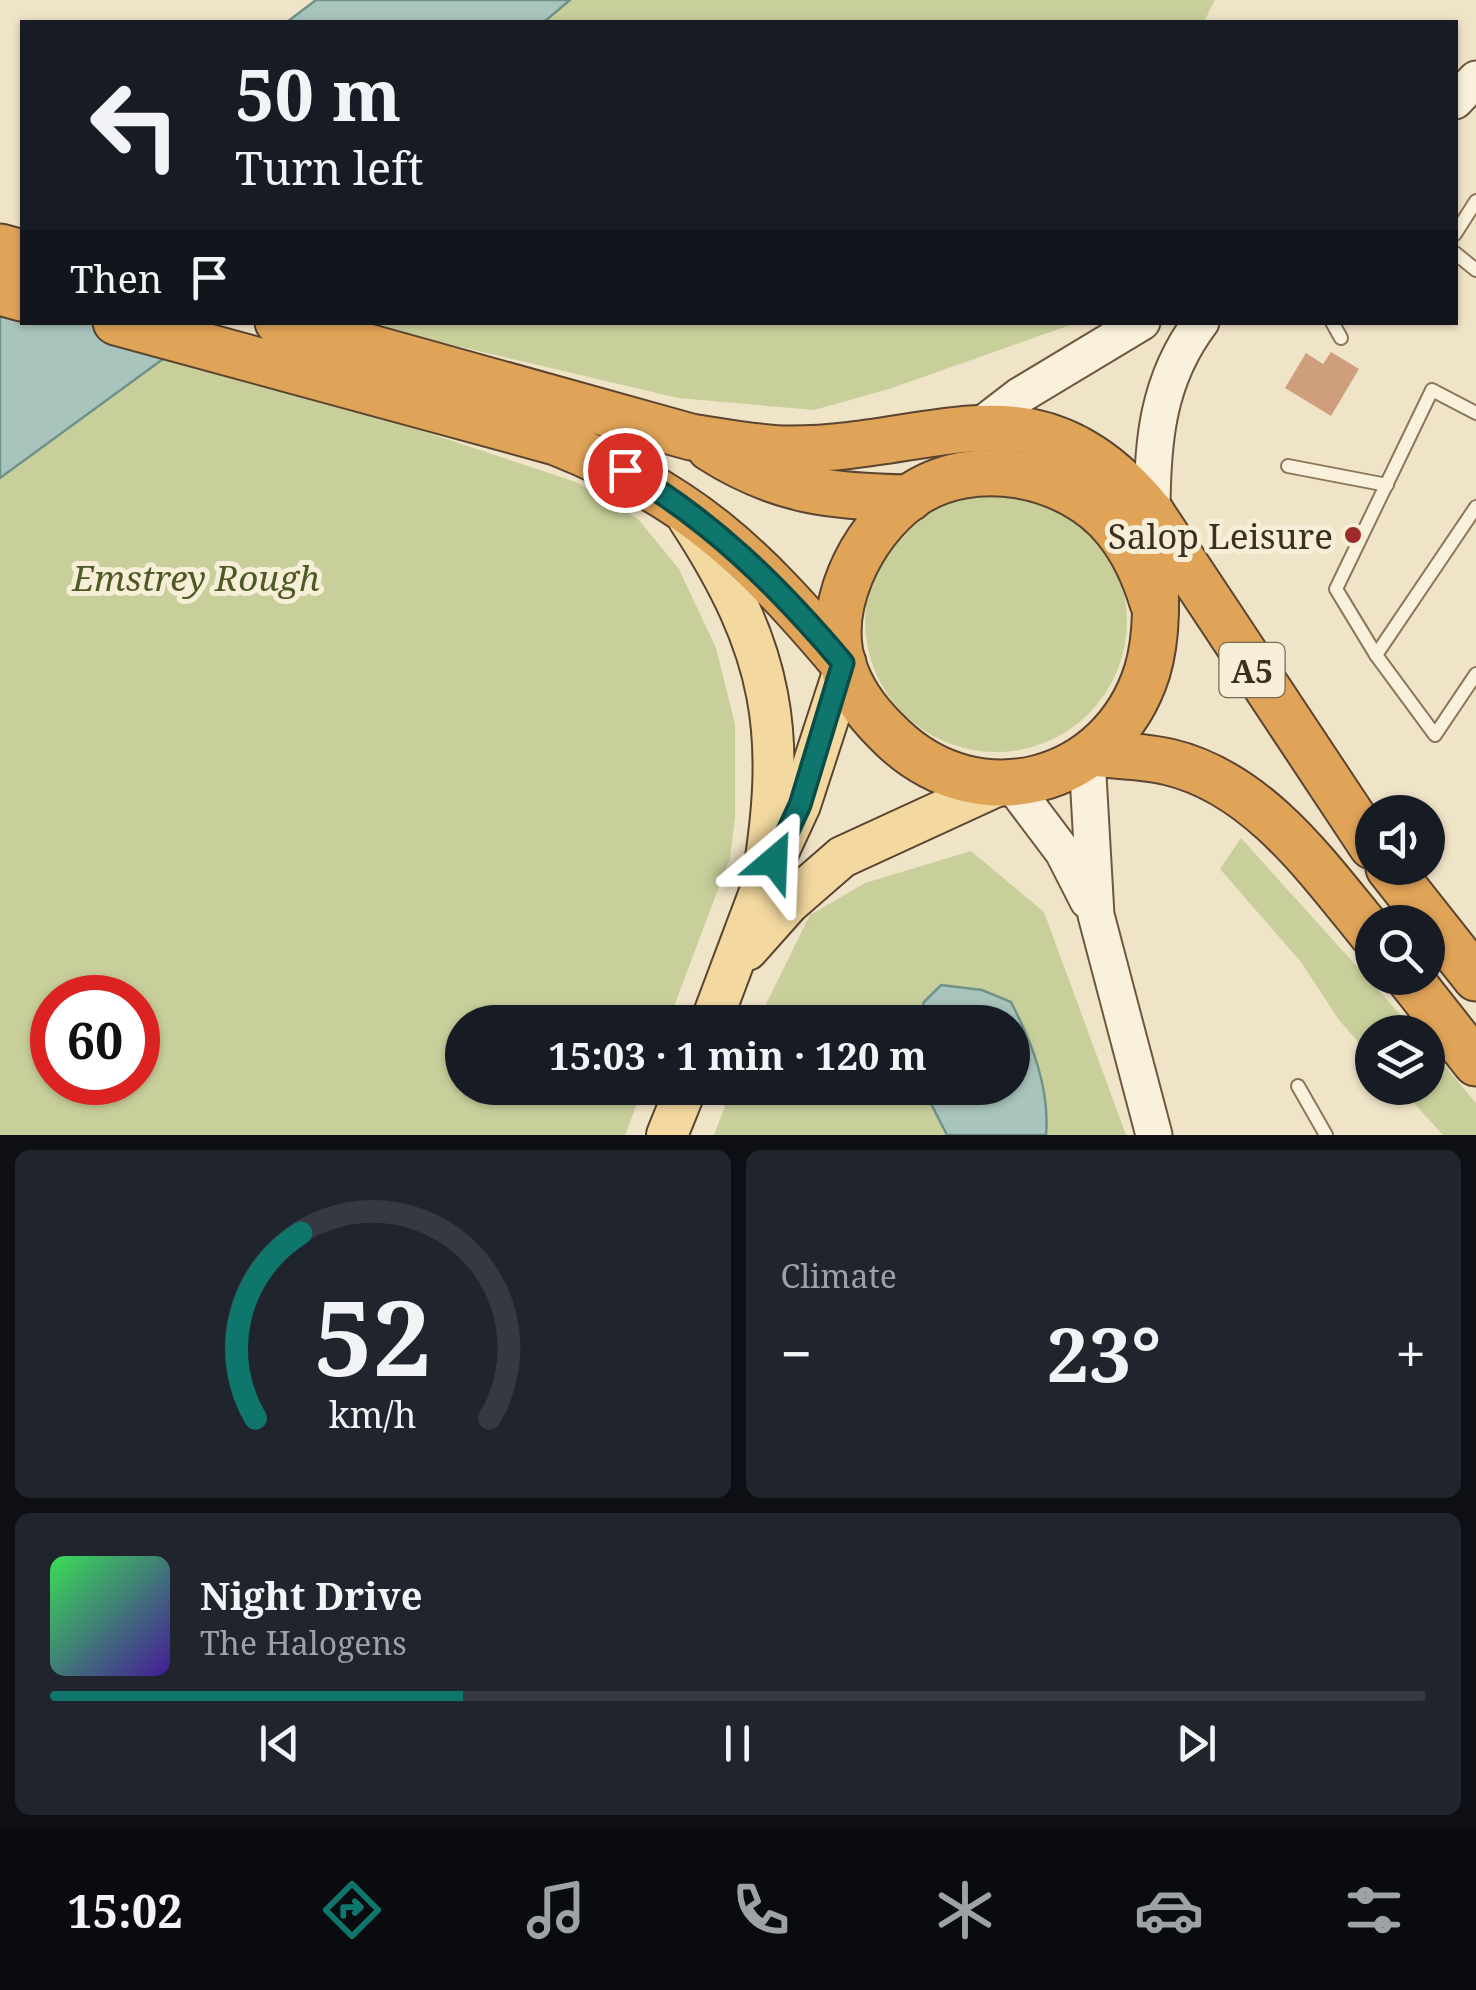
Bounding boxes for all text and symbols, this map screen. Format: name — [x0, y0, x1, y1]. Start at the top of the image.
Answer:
text: 50 m — [235, 46, 401, 142]
icon: left — [70, 60, 200, 190]
text: Turn left — [235, 137, 424, 198]
icon: arrive — [182, 250, 237, 305]
text: Then — [70, 252, 162, 304]
pin — [583, 428, 668, 513]
icon: arrive — [598, 443, 653, 498]
place label: Salop Leisure — [1108, 512, 1333, 559]
marker: Salop Leisure — [1342, 524, 1364, 546]
park label: Emstrey Rough — [71, 554, 320, 601]
road number: A5 — [1220, 643, 1284, 697]
map controls — [1355, 795, 1445, 1105]
button: sound — [1355, 795, 1445, 885]
position arrow — [722, 809, 826, 913]
button: search — [1355, 905, 1445, 995]
speed limit sign: 60 — [30, 975, 160, 1105]
button: layers — [1355, 1015, 1445, 1105]
text: 15:03 · 1 min · 120 m — [548, 1029, 927, 1081]
text: Climate — [781, 1254, 897, 1297]
text: 52 — [314, 1265, 432, 1406]
text: 23° — [1046, 1302, 1161, 1404]
text: − — [781, 1315, 812, 1390]
text: + — [1395, 1315, 1426, 1390]
text: km/h — [329, 1390, 417, 1438]
text: Night Drive — [200, 1569, 422, 1621]
text: The Halogens — [200, 1621, 407, 1664]
icon: previous — [252, 1716, 307, 1771]
icon: pause — [710, 1716, 765, 1771]
icon: next — [1169, 1716, 1224, 1771]
icon: directions — [317, 1875, 387, 1945]
icon: music — [521, 1875, 591, 1945]
icon: phone — [726, 1875, 796, 1945]
icon: climate — [930, 1875, 1000, 1945]
icon: car — [1134, 1875, 1204, 1945]
icon: filters — [1339, 1875, 1409, 1945]
text: 15:02 — [67, 1880, 183, 1941]

